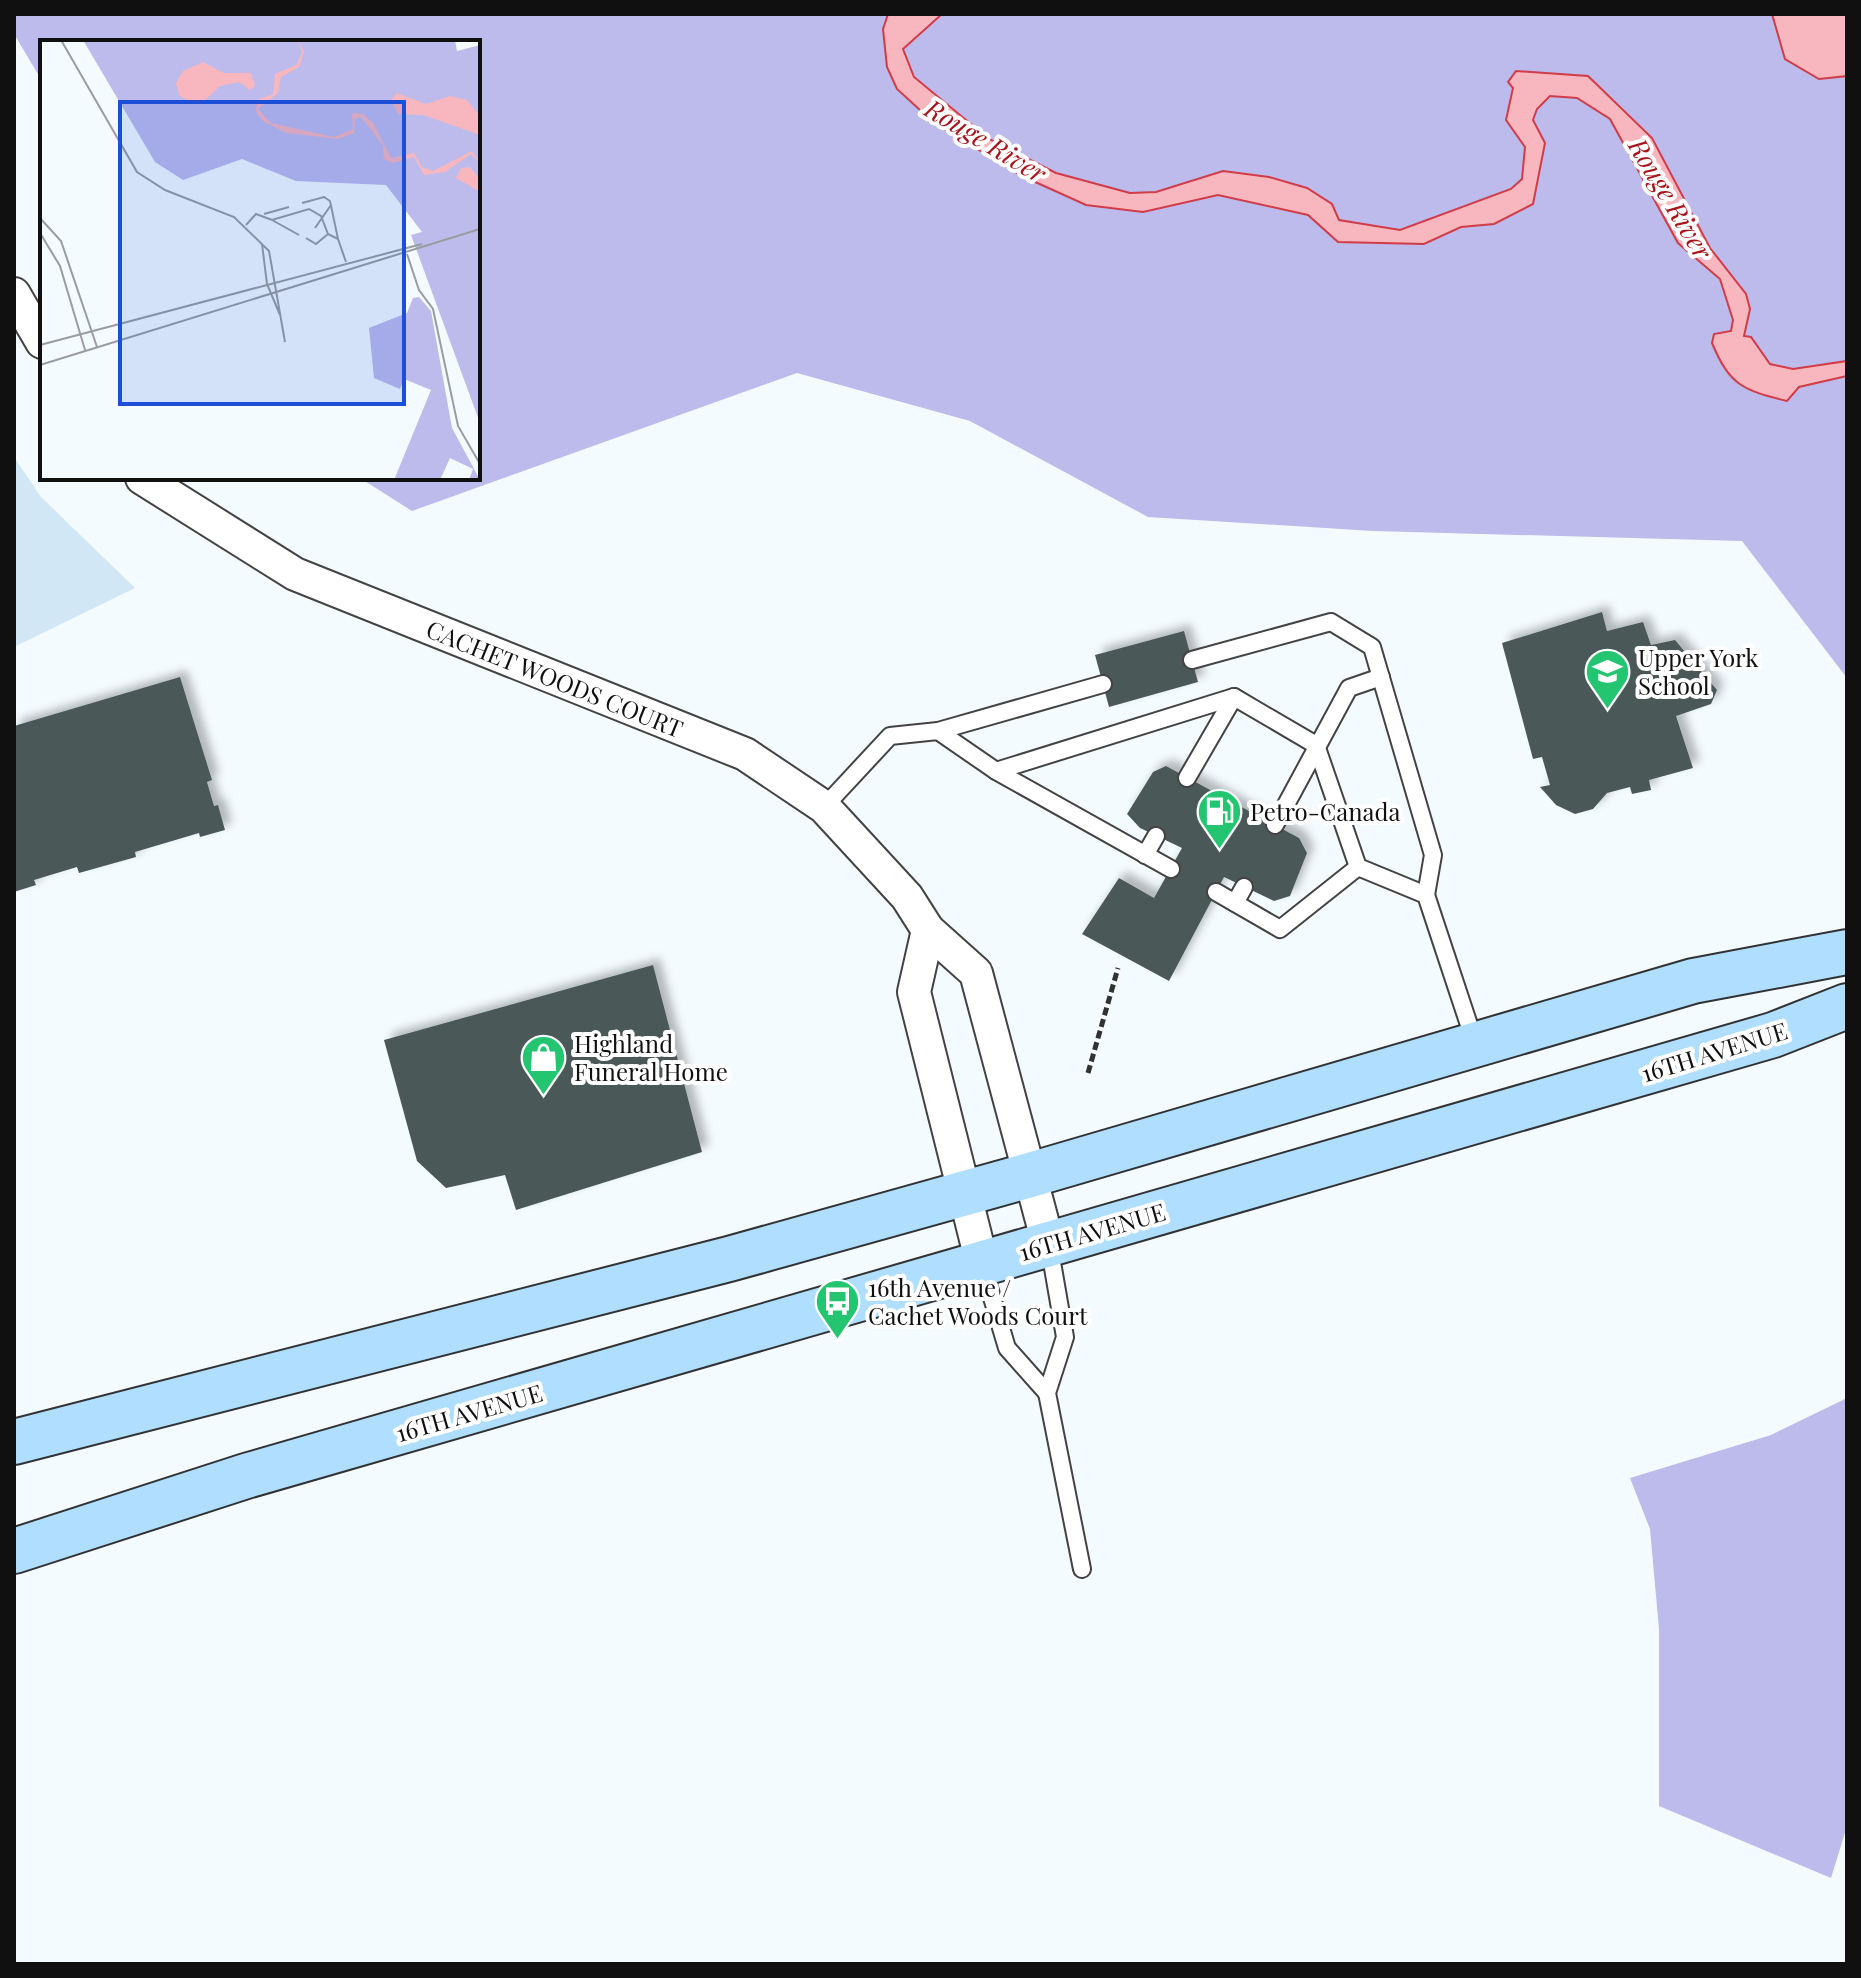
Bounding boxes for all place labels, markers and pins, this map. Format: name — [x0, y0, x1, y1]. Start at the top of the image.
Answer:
place label: Upper York School — [1638, 641, 1759, 701]
school or university icon: Upper York School — [1583, 647, 1631, 710]
fuel station icon: Petro-Canada — [1195, 787, 1243, 850]
place label: Petro-Canada — [1250, 795, 1400, 827]
place label: Highland Funeral Home — [574, 1027, 728, 1087]
shop icon: Highland Funeral Home — [519, 1033, 567, 1096]
place label: 16th Avenue / Cachet Woods Court — [868, 1271, 1088, 1331]
bus stop icon: 16th Avenue / Cachet Woods Court — [813, 1277, 861, 1340]

